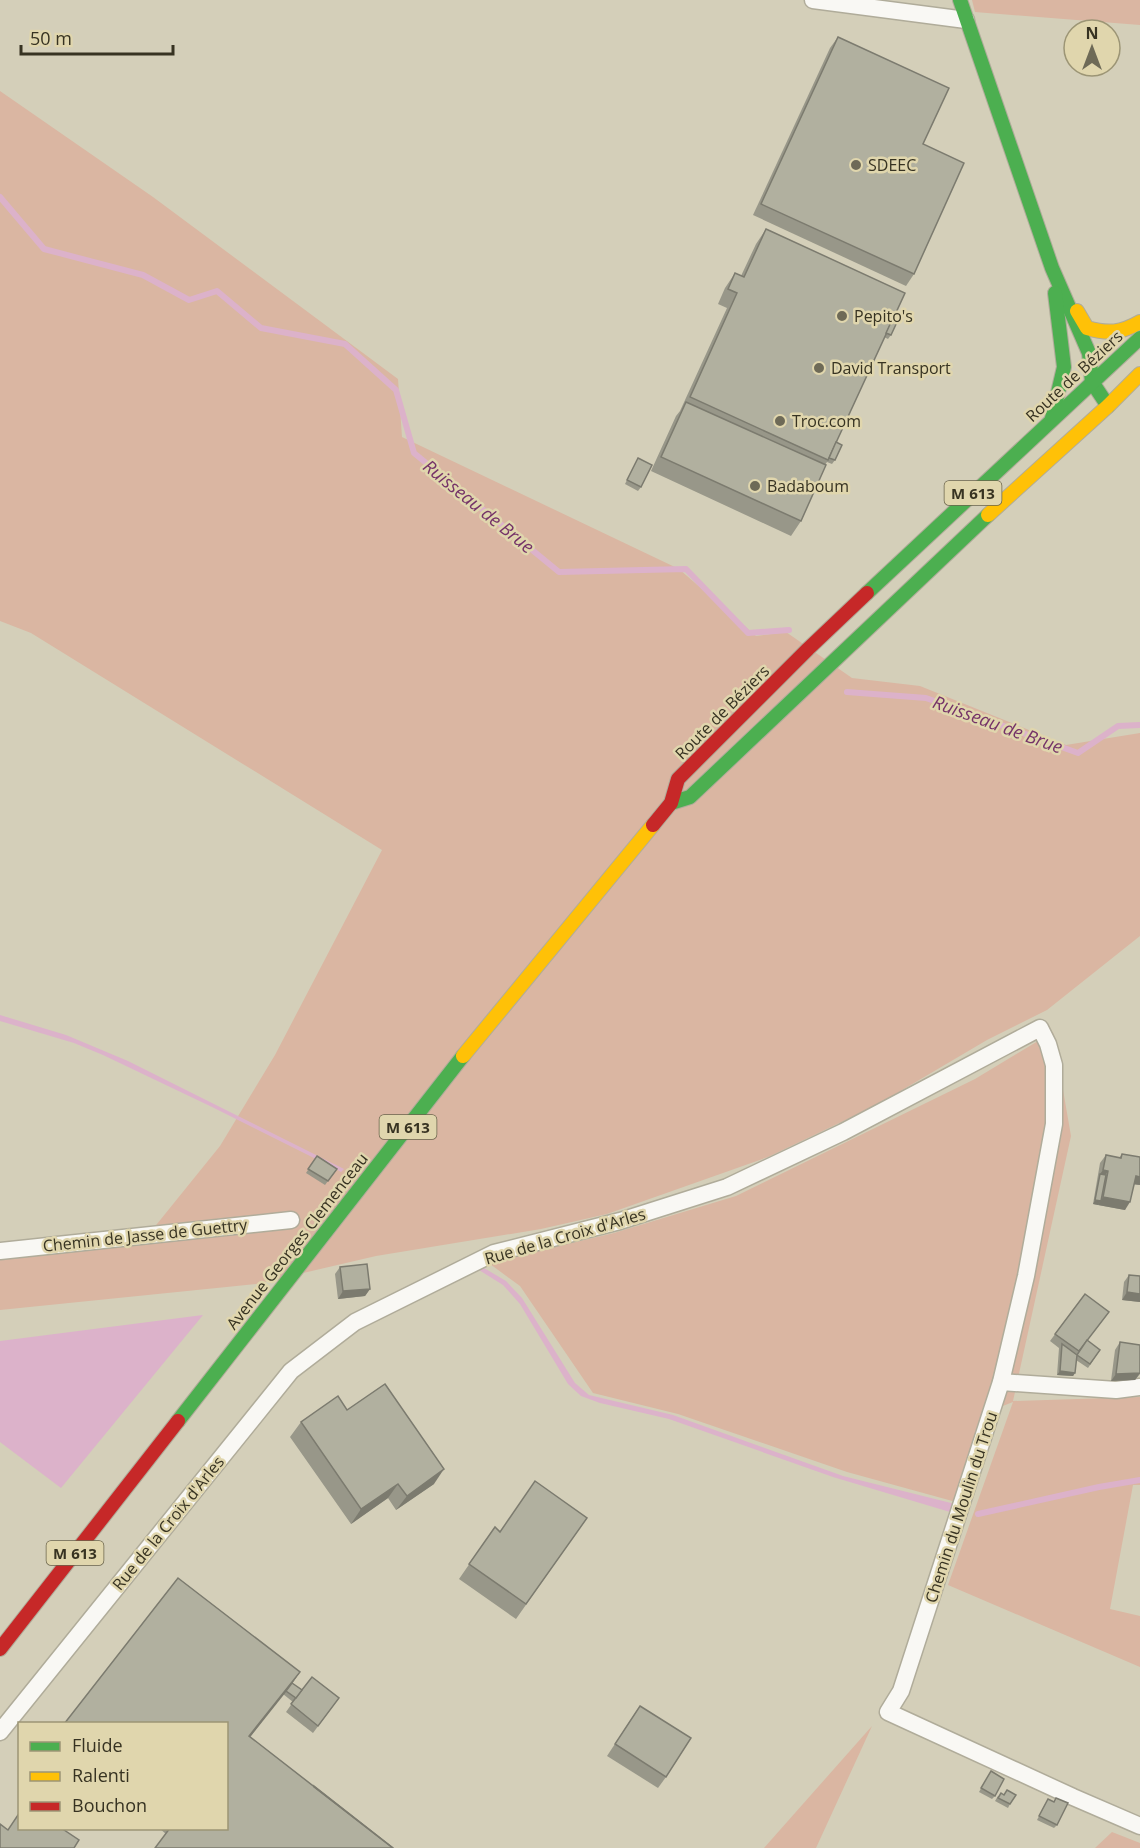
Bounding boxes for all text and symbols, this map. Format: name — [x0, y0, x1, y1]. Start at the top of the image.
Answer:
scale bar — [21, 18, 172, 56]
north arrow — [1062, 18, 1122, 78]
text: N — [1085, 22, 1099, 44]
text: 50 m — [30, 26, 72, 50]
place label: SDEEC — [868, 154, 916, 176]
marker: SDEEC — [849, 158, 863, 172]
place label: Pepito's — [854, 305, 913, 327]
marker: Pepito's — [835, 309, 849, 323]
street label: Route de Béziers — [1021, 325, 1127, 427]
place label: David Transport — [831, 357, 951, 379]
marker: David Transport — [812, 361, 826, 375]
place label: Troc.com — [792, 410, 861, 432]
marker: Troc.com — [773, 414, 787, 428]
water label: Ruisseau de Brue — [419, 454, 539, 558]
place label: Badaboum — [767, 475, 849, 497]
marker: Badaboum — [748, 479, 762, 493]
road number: M 613 — [944, 481, 1002, 505]
street label: Route de Béziers — [670, 660, 774, 764]
water label: Ruisseau de Brue — [930, 689, 1066, 759]
road number: M 613 — [380, 1115, 436, 1139]
street label: Avenue Georges Clemenceau — [221, 1148, 373, 1334]
street label: Rue de la Croix d'Arles — [482, 1203, 648, 1269]
street label: Chemin de Jasse de Guettry — [42, 1213, 249, 1257]
street label: Chemin du Moulin du Trou — [920, 1409, 1002, 1605]
street label: Rue de la Croix d'Arles — [107, 1451, 229, 1595]
road number: M 613 — [46, 1541, 104, 1565]
legend — [18, 1722, 228, 1830]
text: Fluide — [72, 1733, 123, 1757]
text: Ralenti — [72, 1763, 130, 1787]
text: Bouchon — [72, 1793, 147, 1817]

